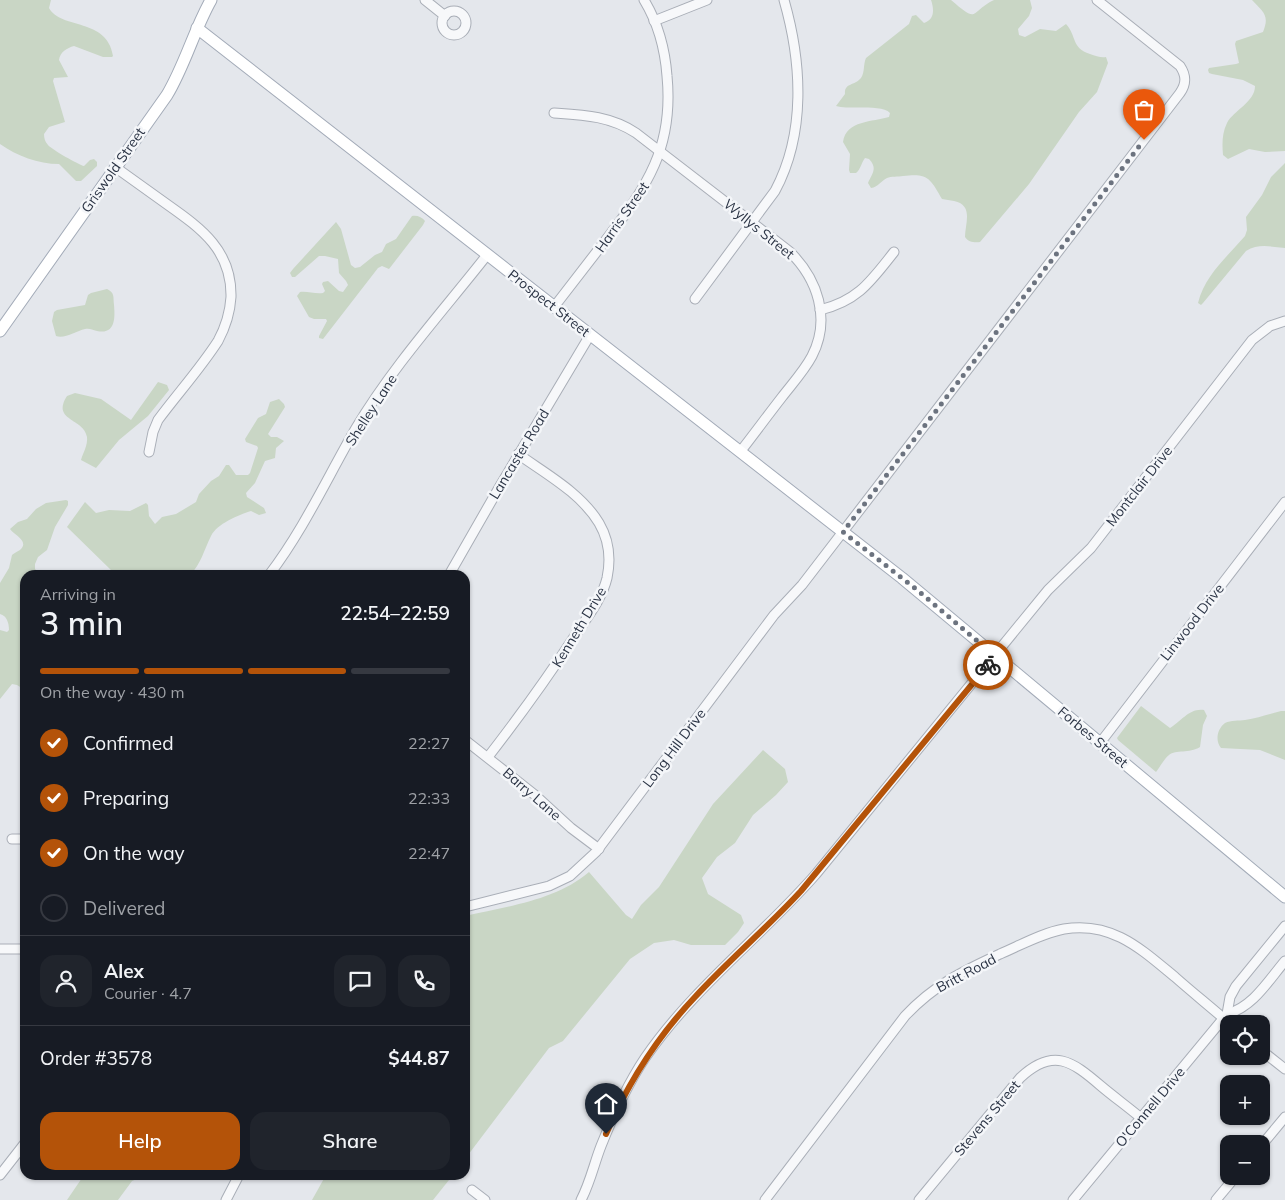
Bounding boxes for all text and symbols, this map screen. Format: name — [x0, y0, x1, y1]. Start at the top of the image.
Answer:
pin — [1123, 89, 1165, 140]
icon: bag — [1130, 96, 1158, 124]
street label: Griswold Street — [77, 124, 149, 216]
street label: Harris Street — [591, 178, 653, 256]
street label: Wyllys Street — [720, 195, 798, 263]
street label: Prospect Street — [504, 265, 594, 341]
street label: Shelley Lane — [341, 371, 401, 449]
street label: Lancaster Road — [485, 406, 553, 502]
street label: Montclair Drive — [1102, 442, 1176, 530]
street label: Linwood Drive — [1156, 580, 1228, 664]
street label: Kenneth Drive — [548, 583, 610, 671]
text: Arriving in — [40, 584, 116, 604]
text: 22:54–22:59 — [340, 601, 450, 625]
text: 3 min — [40, 603, 123, 643]
courier — [963, 640, 1013, 690]
icon: bike — [974, 651, 1002, 679]
text: On the way · 430 m — [40, 682, 185, 702]
street label: Forbes Street — [1054, 702, 1132, 772]
street label: Long Hill Drive — [639, 705, 709, 791]
icon: check — [40, 729, 68, 757]
text: Confirmed — [83, 731, 174, 755]
text: 22:27 — [408, 733, 450, 753]
street label: Barry Lane — [499, 764, 565, 824]
icon: check — [40, 784, 68, 812]
text: Preparing — [83, 786, 169, 810]
text: 22:33 — [408, 788, 450, 808]
icon: check — [40, 839, 68, 867]
text: On the way — [83, 841, 185, 865]
text: 22:47 — [408, 843, 450, 863]
text: Delivered — [83, 896, 165, 920]
street label: Britt Road — [933, 950, 999, 996]
button: person — [40, 955, 92, 1007]
button: chat — [334, 955, 386, 1007]
button: phone — [398, 955, 450, 1007]
text: Alex — [104, 959, 144, 983]
text: Courier · 4.7 — [104, 983, 192, 1003]
map controls — [1220, 1015, 1270, 1185]
button: locate — [1220, 1015, 1270, 1065]
text: Order #3578 — [40, 1046, 152, 1070]
text: $44.87 — [388, 1046, 450, 1070]
street label: O'Connell Drive — [1111, 1063, 1189, 1151]
button: + — [1220, 1075, 1270, 1125]
street label: Stevens Street — [950, 1076, 1024, 1160]
pin — [585, 1083, 627, 1134]
icon: home — [592, 1090, 620, 1118]
button: Help — [40, 1112, 240, 1170]
button: Share — [250, 1112, 450, 1170]
button: − — [1220, 1135, 1270, 1185]

